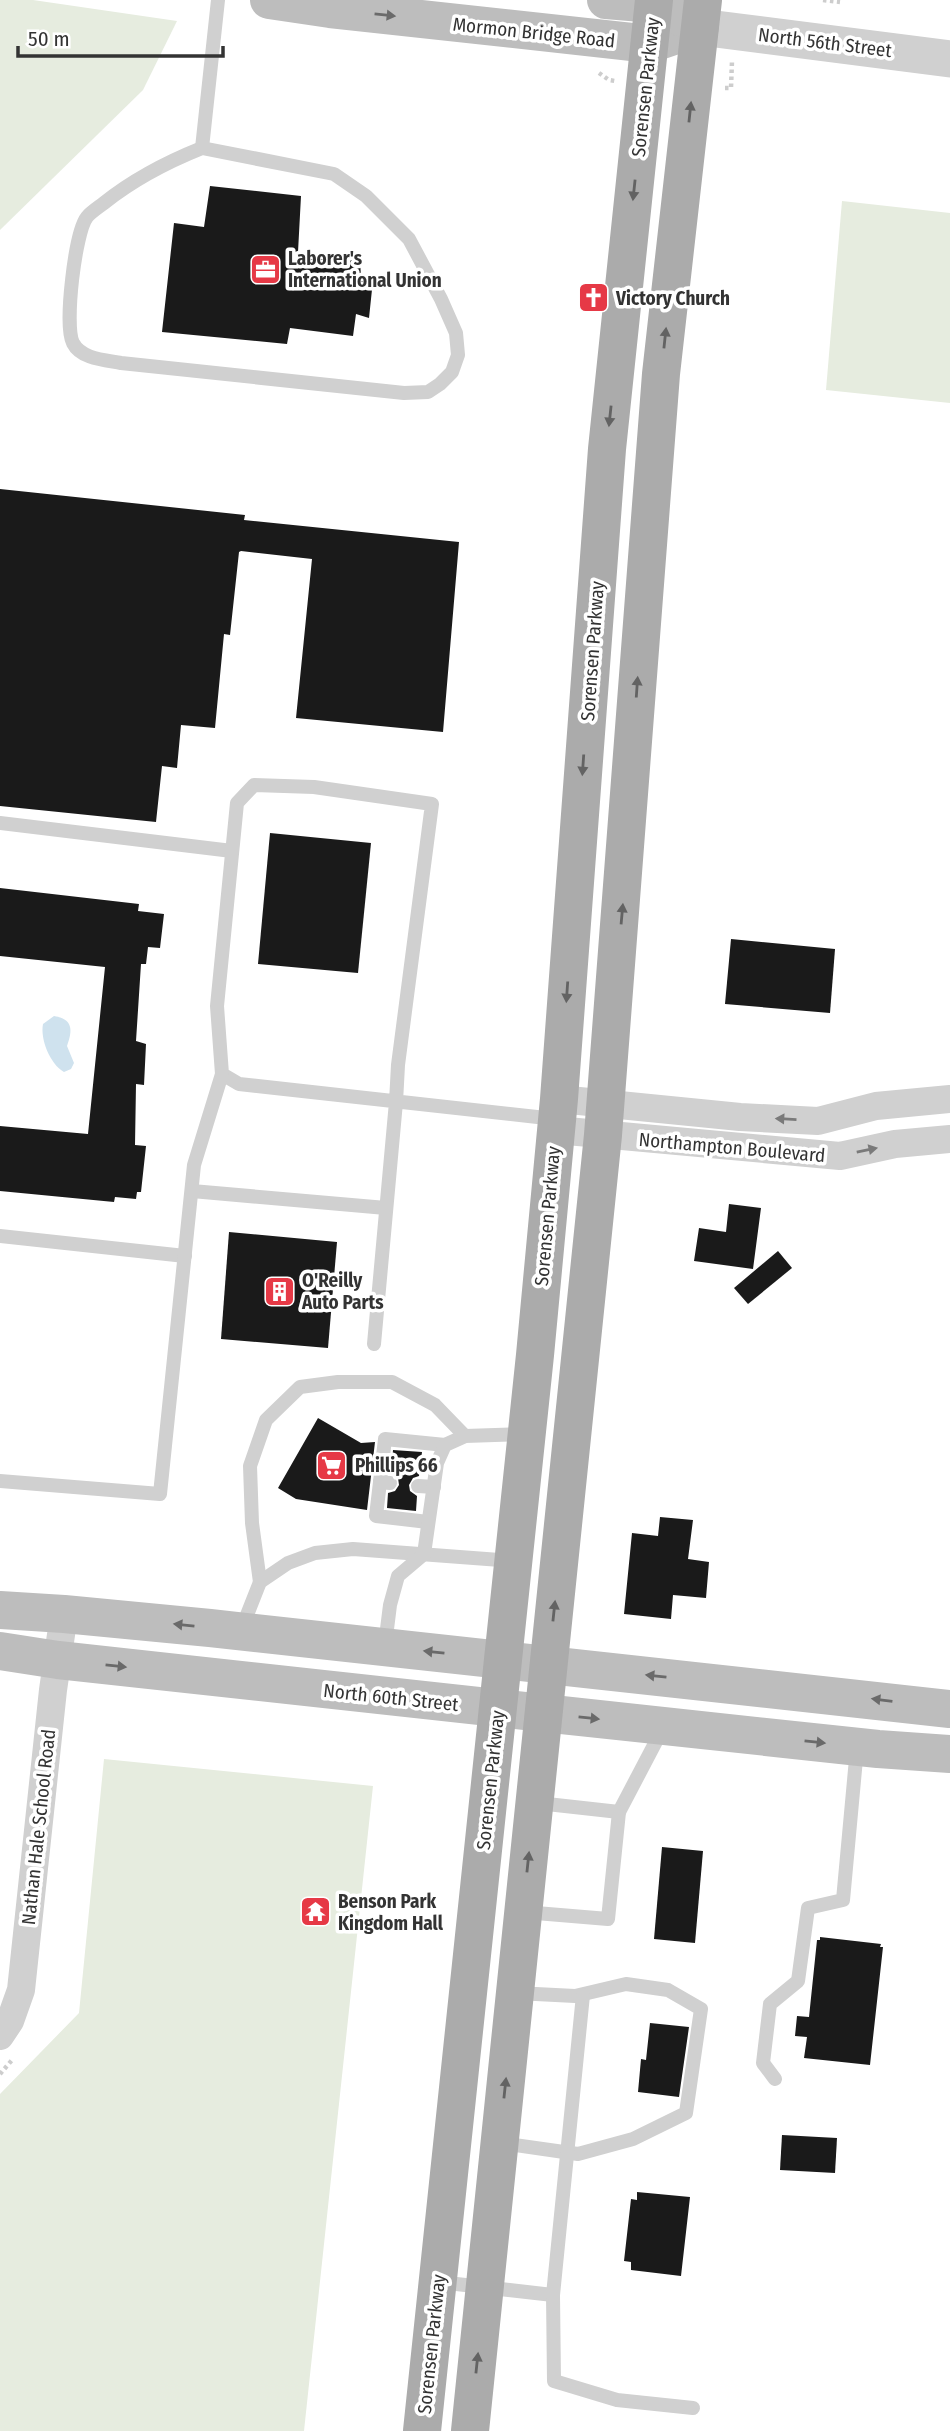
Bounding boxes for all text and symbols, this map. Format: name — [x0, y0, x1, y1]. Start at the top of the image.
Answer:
one-way arrow — [374, 10, 396, 21]
street label: Mormon Bridge Road — [452, 13, 616, 52]
scale bar — [18, 14, 222, 58]
street label: Sorensen Parkway — [627, 16, 664, 158]
street label: North 56th Street — [757, 23, 894, 62]
text: 50 m — [28, 26, 70, 52]
one-way arrow — [685, 101, 696, 123]
one-way arrow — [629, 179, 640, 201]
place label: Laborer's International Union — [288, 247, 442, 292]
office icon: Laborer's International Union — [248, 252, 282, 286]
church icon: Victory Church — [576, 281, 610, 315]
place label: Victory Church — [615, 287, 730, 310]
one-way arrow — [660, 327, 671, 349]
one-way arrow — [604, 405, 615, 427]
street label: Sorensen Parkway — [576, 580, 609, 722]
one-way arrow — [632, 676, 643, 698]
one-way arrow — [577, 754, 588, 776]
one-way arrow — [617, 903, 628, 925]
one-way arrow — [561, 981, 572, 1003]
one-way arrow — [775, 1113, 797, 1124]
street label: Northampton Boulevard — [638, 1128, 826, 1167]
one-way arrow — [856, 1144, 878, 1155]
street label: Sorensen Parkway — [530, 1145, 565, 1287]
place label: O'Reilly Auto Parts — [301, 1269, 384, 1314]
building icon: O'Reilly Auto Parts — [262, 1274, 296, 1308]
supermarket icon: Phillips 66 — [315, 1448, 349, 1482]
place label: Phillips 66 — [355, 1454, 438, 1477]
one-way arrow — [548, 1600, 559, 1622]
one-way arrow — [173, 1620, 195, 1631]
one-way arrow — [423, 1646, 445, 1657]
one-way arrow — [105, 1661, 127, 1672]
one-way arrow — [645, 1670, 667, 1681]
street label: North 60th Street — [322, 1679, 460, 1716]
one-way arrow — [871, 1695, 893, 1706]
street label: Sorensen Parkway — [472, 1709, 509, 1851]
one-way arrow — [578, 1713, 600, 1724]
street label: Nathan Hale School Road — [17, 1728, 60, 1926]
one-way arrow — [805, 1737, 827, 1748]
one-way arrow — [523, 1851, 534, 1873]
place label: Benson Park Kingdom Hall — [338, 1890, 444, 1935]
temple icon: Benson Park Kingdom Hall — [298, 1895, 332, 1929]
one-way arrow — [500, 2077, 511, 2099]
street label: Sorensen Parkway — [413, 2273, 450, 2415]
one-way arrow — [472, 2352, 483, 2374]

